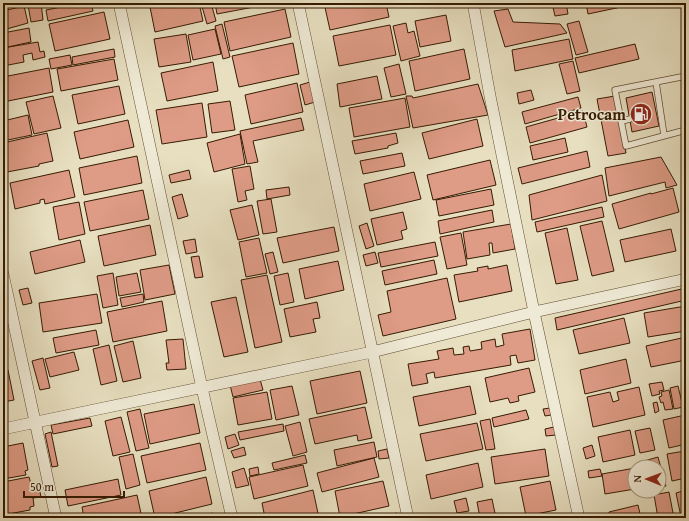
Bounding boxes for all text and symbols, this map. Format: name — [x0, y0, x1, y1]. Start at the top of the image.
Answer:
fuel station icon: Petrocam — [628, 101, 654, 127]
place label: Petrocam — [558, 102, 626, 126]
north arrow — [627, 459, 667, 499]
scale bar — [24, 473, 124, 499]
text: N — [629, 474, 645, 483]
text: 50 m — [30, 478, 54, 495]

